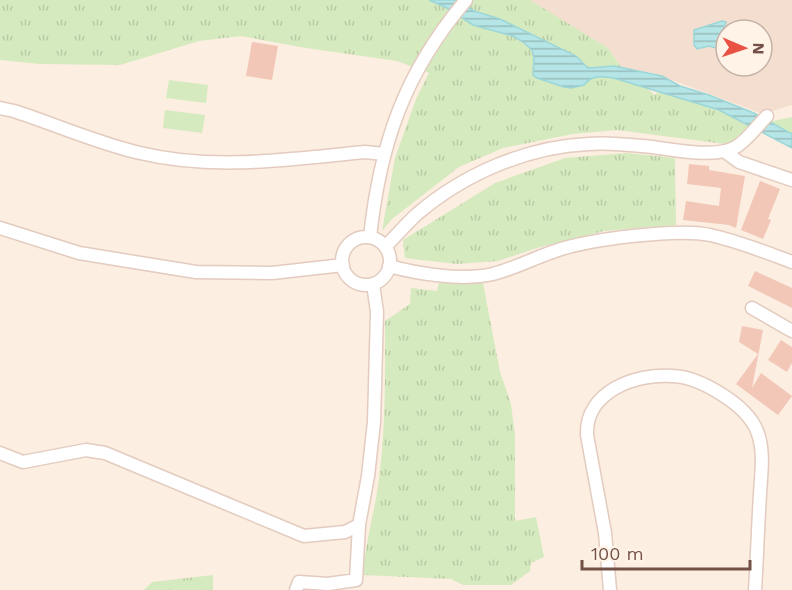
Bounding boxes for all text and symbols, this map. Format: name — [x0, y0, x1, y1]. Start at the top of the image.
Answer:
north arrow — [714, 18, 774, 78]
text: N — [749, 42, 768, 55]
scale bar — [582, 533, 750, 571]
text: 100 m — [591, 543, 644, 564]

